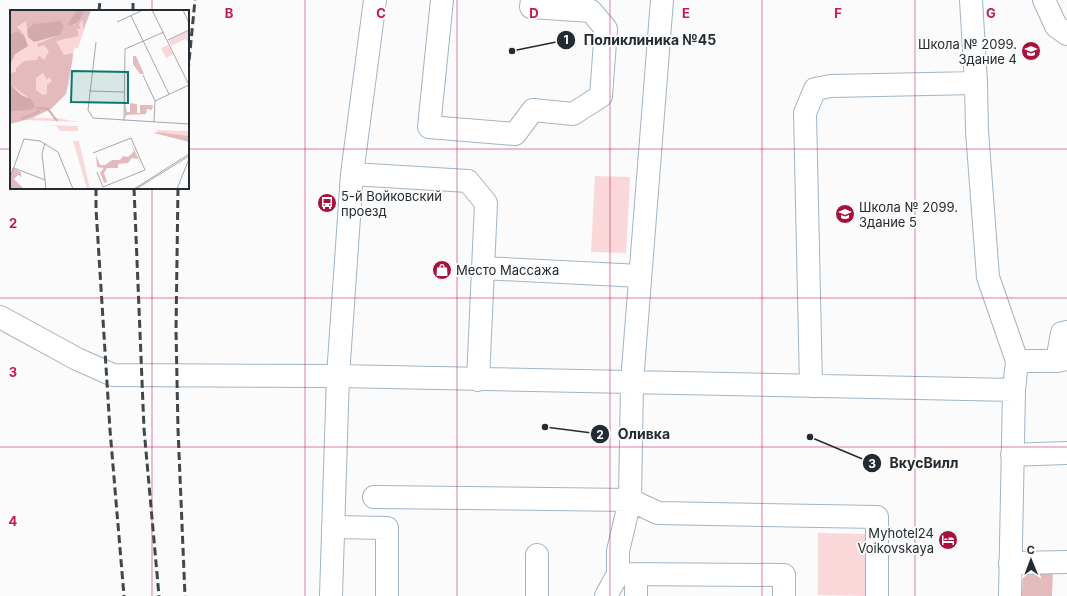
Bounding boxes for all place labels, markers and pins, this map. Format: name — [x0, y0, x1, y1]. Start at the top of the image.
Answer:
callout: Поликлиника №45 — [556, 27, 724, 53]
place label: Школа № 2099. Здание 4 — [918, 36, 1017, 67]
school or university icon: Школа № 2099. Здание 4 — [1020, 40, 1042, 62]
place label: 5-й Войковский проезд — [341, 188, 442, 219]
bus stop icon: 5-й Войковский проезд — [316, 192, 338, 214]
place label: Школа № 2099. Здание 5 — [859, 199, 958, 230]
school or university icon: Школа № 2099. Здание 5 — [834, 203, 856, 225]
shop icon: Место Массажа — [431, 259, 453, 281]
place label: Место Массажа — [456, 262, 559, 278]
callout: Оливка — [590, 421, 678, 447]
callout: ВкусВилл — [862, 450, 967, 476]
place label: Myhotel24 Voikovskaya — [857, 525, 934, 556]
hotel icon: Myhotel24 Voikovskaya — [937, 529, 959, 551]

